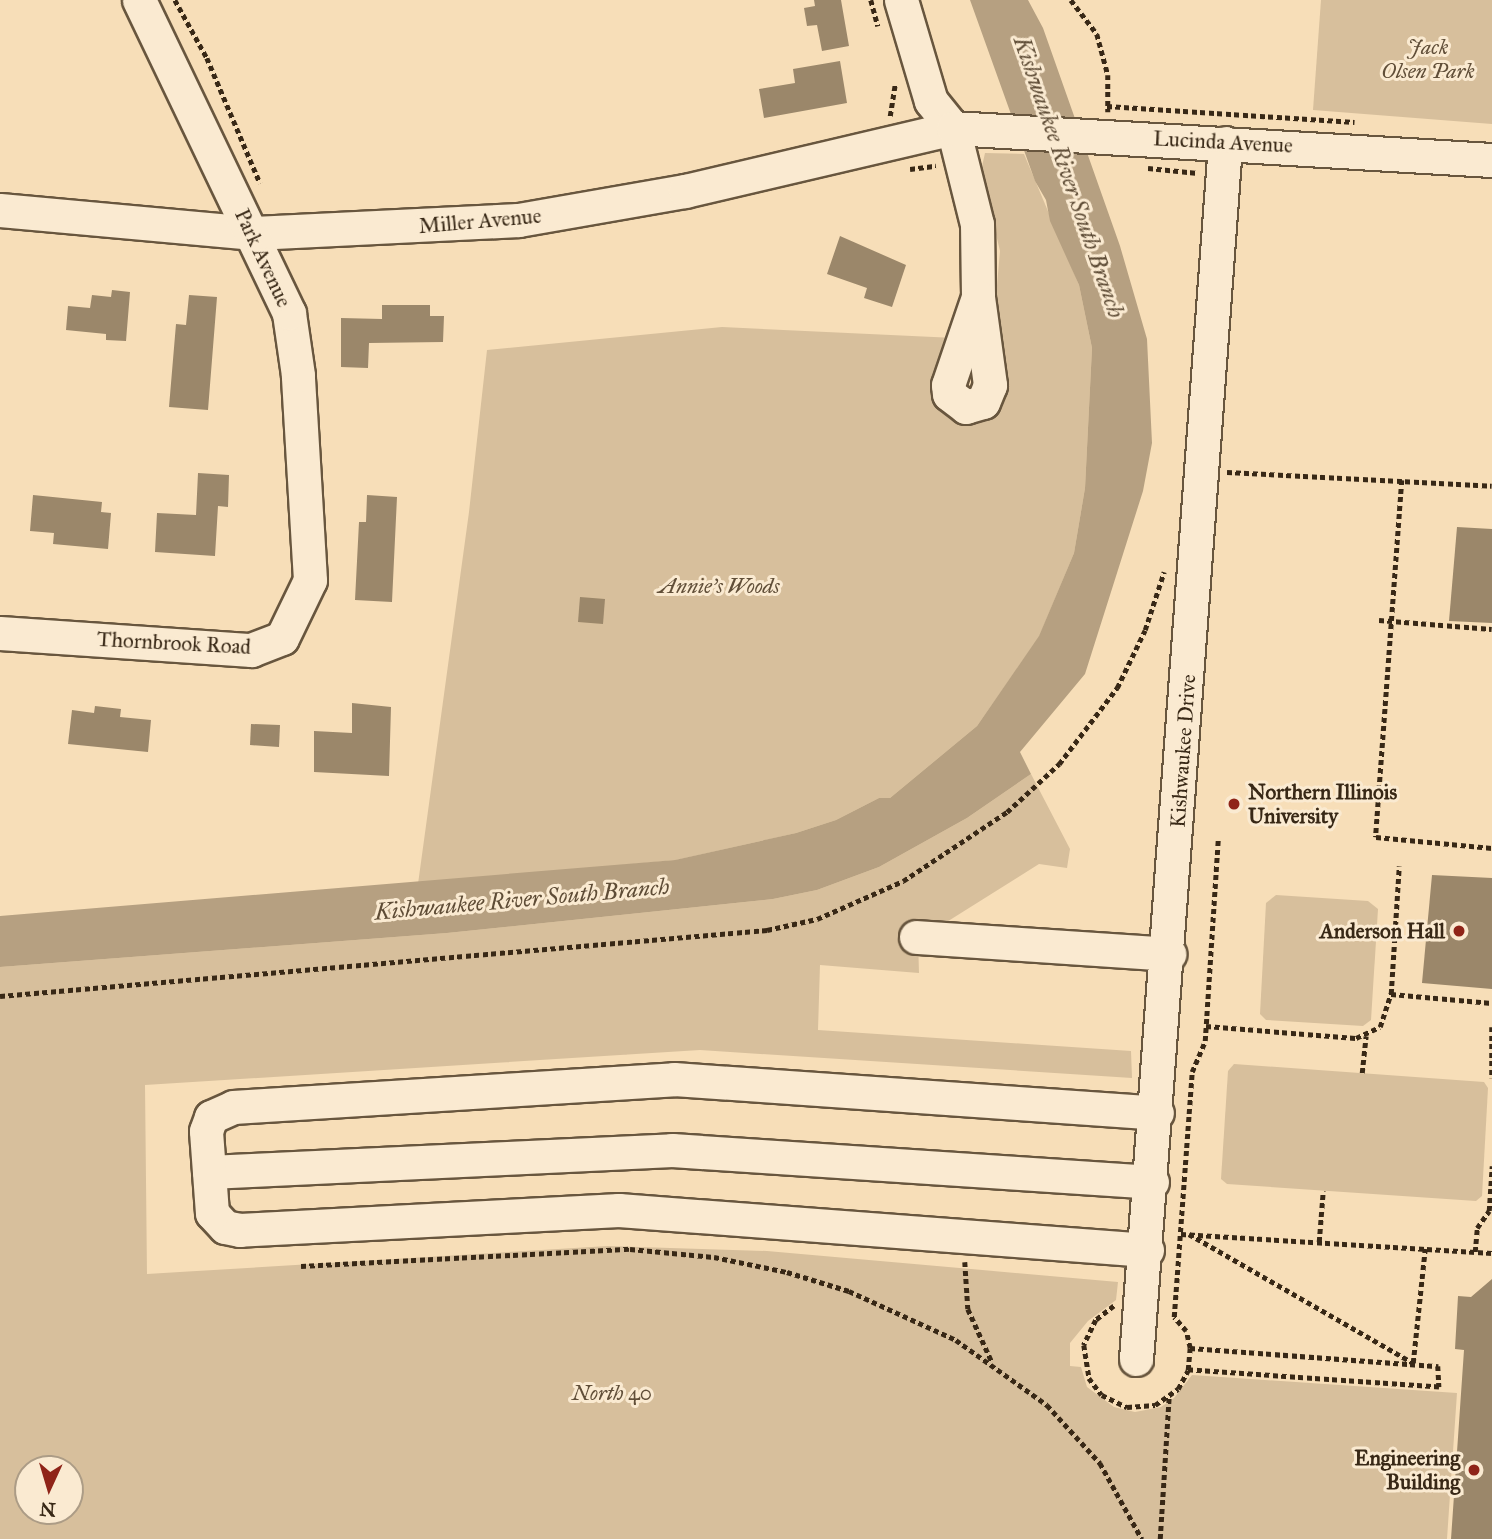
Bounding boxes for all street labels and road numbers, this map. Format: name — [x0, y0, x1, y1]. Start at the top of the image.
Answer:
street label: Lucinda Avenue — [1153, 126, 1293, 158]
street label: Miller Avenue — [418, 203, 542, 239]
street label: Park Avenue — [229, 205, 297, 311]
street label: Thornbrook Road — [96, 626, 252, 660]
street label: Kishwaukee Drive — [1165, 673, 1201, 829]

